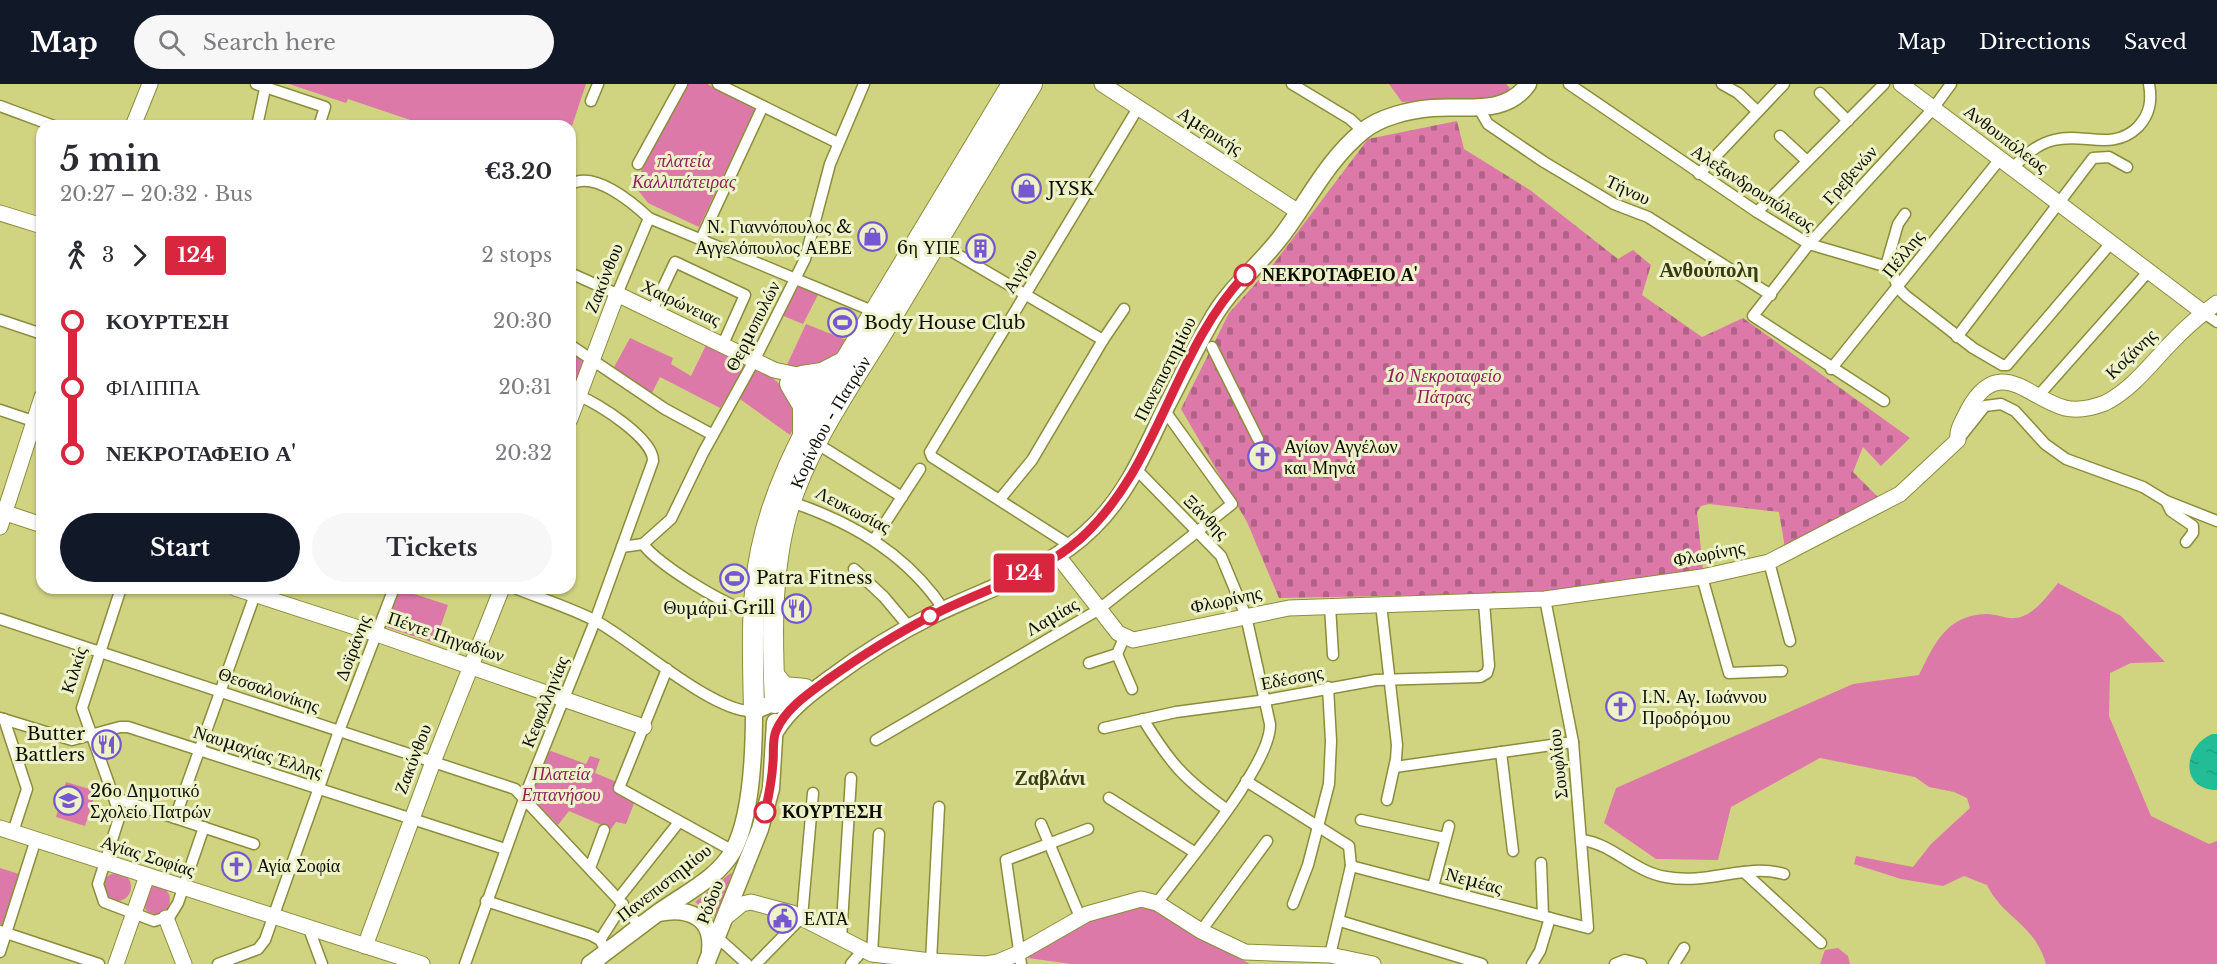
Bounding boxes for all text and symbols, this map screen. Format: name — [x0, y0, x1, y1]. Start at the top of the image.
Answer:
search box — [134, 15, 554, 69]
text: Map — [30, 25, 98, 60]
icon: search — [155, 26, 188, 59]
text: Search here — [203, 29, 336, 56]
text: Map — [1897, 29, 1946, 55]
text: Directions — [1979, 29, 2091, 55]
text: Saved — [2124, 29, 2187, 55]
street label: Ανθουπόλεως — [1960, 100, 2052, 178]
street label: Αμερικής — [1173, 102, 1247, 160]
text: 5 min — [60, 139, 161, 180]
street label: Αλεξανδρουπόλεως — [1687, 140, 1819, 236]
street label: Γρεβενών — [1818, 141, 1882, 209]
park label: πλατεία Καλλιπάτειρας — [631, 150, 737, 193]
text: €3.20 — [485, 158, 552, 185]
street label: Τήνου — [1602, 170, 1654, 210]
shop icon: JYSK — [1011, 173, 1043, 205]
place label: JYSK — [1046, 178, 1095, 200]
text: 20:27 – 20:32 · Bus — [60, 182, 252, 206]
place label: Ν. Γιαννόπουλος & Αγγελόπουλος ΑΕΒΕ — [695, 216, 852, 259]
shop icon: Ν. Γιαννόπουλος & Αγγελόπουλος ΑΕΒΕ — [857, 221, 889, 253]
street label: Πέλλης — [1877, 226, 1929, 282]
building icon: 6η ΥΠΕ — [965, 232, 997, 264]
place label: 6η ΥΠΕ — [897, 237, 960, 259]
icon: walk — [60, 239, 93, 272]
icon: forward — [123, 239, 156, 272]
street label: Ζακύνθου — [580, 240, 628, 316]
text: 124 — [177, 242, 214, 268]
text: 3 — [102, 243, 114, 267]
text: 2 stops — [482, 243, 552, 267]
street label: Αιγίου — [998, 244, 1042, 297]
district label: Ανθούπολη — [1659, 257, 1759, 283]
marker: ΝΕΚΡΟΤΑΦΕΙΟ Α' — [1234, 264, 1256, 286]
place label: ΝΕΚΡΟΤΑΦΕΙΟ Α' — [1262, 264, 1418, 286]
street label: Χαιρώνειας — [638, 275, 724, 331]
street label: Θερμοπυλών — [721, 277, 785, 375]
sports icon: Body House Club — [827, 307, 859, 339]
text: ΚΟΥΡΤΕΣΗ — [106, 308, 229, 335]
text: 20:30 — [493, 309, 552, 333]
place label: Body House Club — [864, 312, 1026, 334]
street label: Πανεπιστημίου — [1129, 313, 1201, 425]
street label: Κοζάνης — [2101, 324, 2161, 384]
street label: Κορίνθου - Πατρών — [785, 352, 876, 492]
park label: 1o Νεκροταφείο Πάτρας — [1385, 365, 1502, 408]
text: ΦΙΛΙΠΠΑ — [106, 374, 200, 401]
text: 20:31 — [498, 375, 552, 399]
place label: Αγίων Αγγέλων και Μηνά — [1284, 436, 1398, 479]
text: ΝΕΚΡΟΤΑΦΕΙΟ Α' — [106, 440, 296, 467]
text: 20:32 — [495, 441, 552, 465]
church icon: Αγίων Αγγέλων και Μηνά — [1247, 441, 1279, 473]
street label: Λευκωσίας — [812, 482, 894, 538]
street label: Ξάνθης — [1179, 490, 1233, 544]
button: Start — [60, 513, 300, 582]
button: Tickets — [312, 513, 552, 582]
street label: Φλωρίνης — [1671, 536, 1747, 572]
line badge: 124 — [990, 554, 1058, 592]
text: 124 — [1006, 560, 1042, 586]
sports icon: Patra Fitness — [719, 562, 751, 594]
place label: Patra Fitness — [756, 567, 873, 589]
street label: Φλωρίνης — [1188, 582, 1264, 618]
restaurant icon: Θυμάριi Grill — [780, 592, 812, 624]
street label: Λαμίας — [1022, 593, 1082, 641]
place label: Θυμάριi Grill — [663, 597, 775, 619]
street label: Πέντε Πηγαδίων — [385, 607, 507, 667]
unlabelled marker — [921, 607, 939, 625]
street label: Δοϊράνης — [330, 612, 376, 684]
street label: Κιλκίς — [56, 644, 92, 696]
street label: Κεφαλληνίας — [517, 653, 573, 751]
street label: Εδέσσης — [1259, 661, 1325, 695]
street label: Θεσσαλονίκης — [215, 662, 323, 718]
place label: Ι.Ν. Αγ. Ιωάννου Προδρόμου — [1642, 686, 1767, 729]
church icon: Ι.Ν. Αγ. Ιωάννου Προδρόμου — [1605, 691, 1637, 723]
street label: Ναυμαχίας Έλλης — [191, 721, 325, 783]
street label: Ζακύνθου — [390, 721, 436, 797]
place label: Butter Battlers — [15, 723, 85, 766]
restaurant icon: Butter Battlers — [90, 728, 122, 760]
street label: Σουφλίου — [1543, 728, 1573, 800]
park label: Πλατεία Επτανήσου — [521, 763, 600, 806]
district label: Ζαβλάνι — [1014, 766, 1086, 790]
place label: 26ο Δημοτικό Σχολείο Πατρών — [90, 780, 211, 823]
school or university icon: 26ο Δημοτικό Σχολείο Πατρών — [53, 785, 85, 817]
marker: ΚΟΥΡΤΕΣΗ — [754, 801, 776, 823]
place label: ΚΟΥΡΤΕΣΗ — [782, 801, 883, 823]
street label: Αγίας Σοφίας — [98, 830, 198, 882]
street label: Πανεπιστημίου — [612, 839, 716, 927]
church icon: Αγία Σοφία — [220, 850, 252, 882]
place label: Αγία Σοφία — [257, 855, 341, 877]
street label: Νεμέας — [1443, 863, 1505, 899]
street label: Ρόδου — [692, 877, 728, 927]
public building icon: ΕΛΤΑ — [767, 903, 799, 935]
place label: ΕΛΤΑ — [804, 908, 849, 930]

